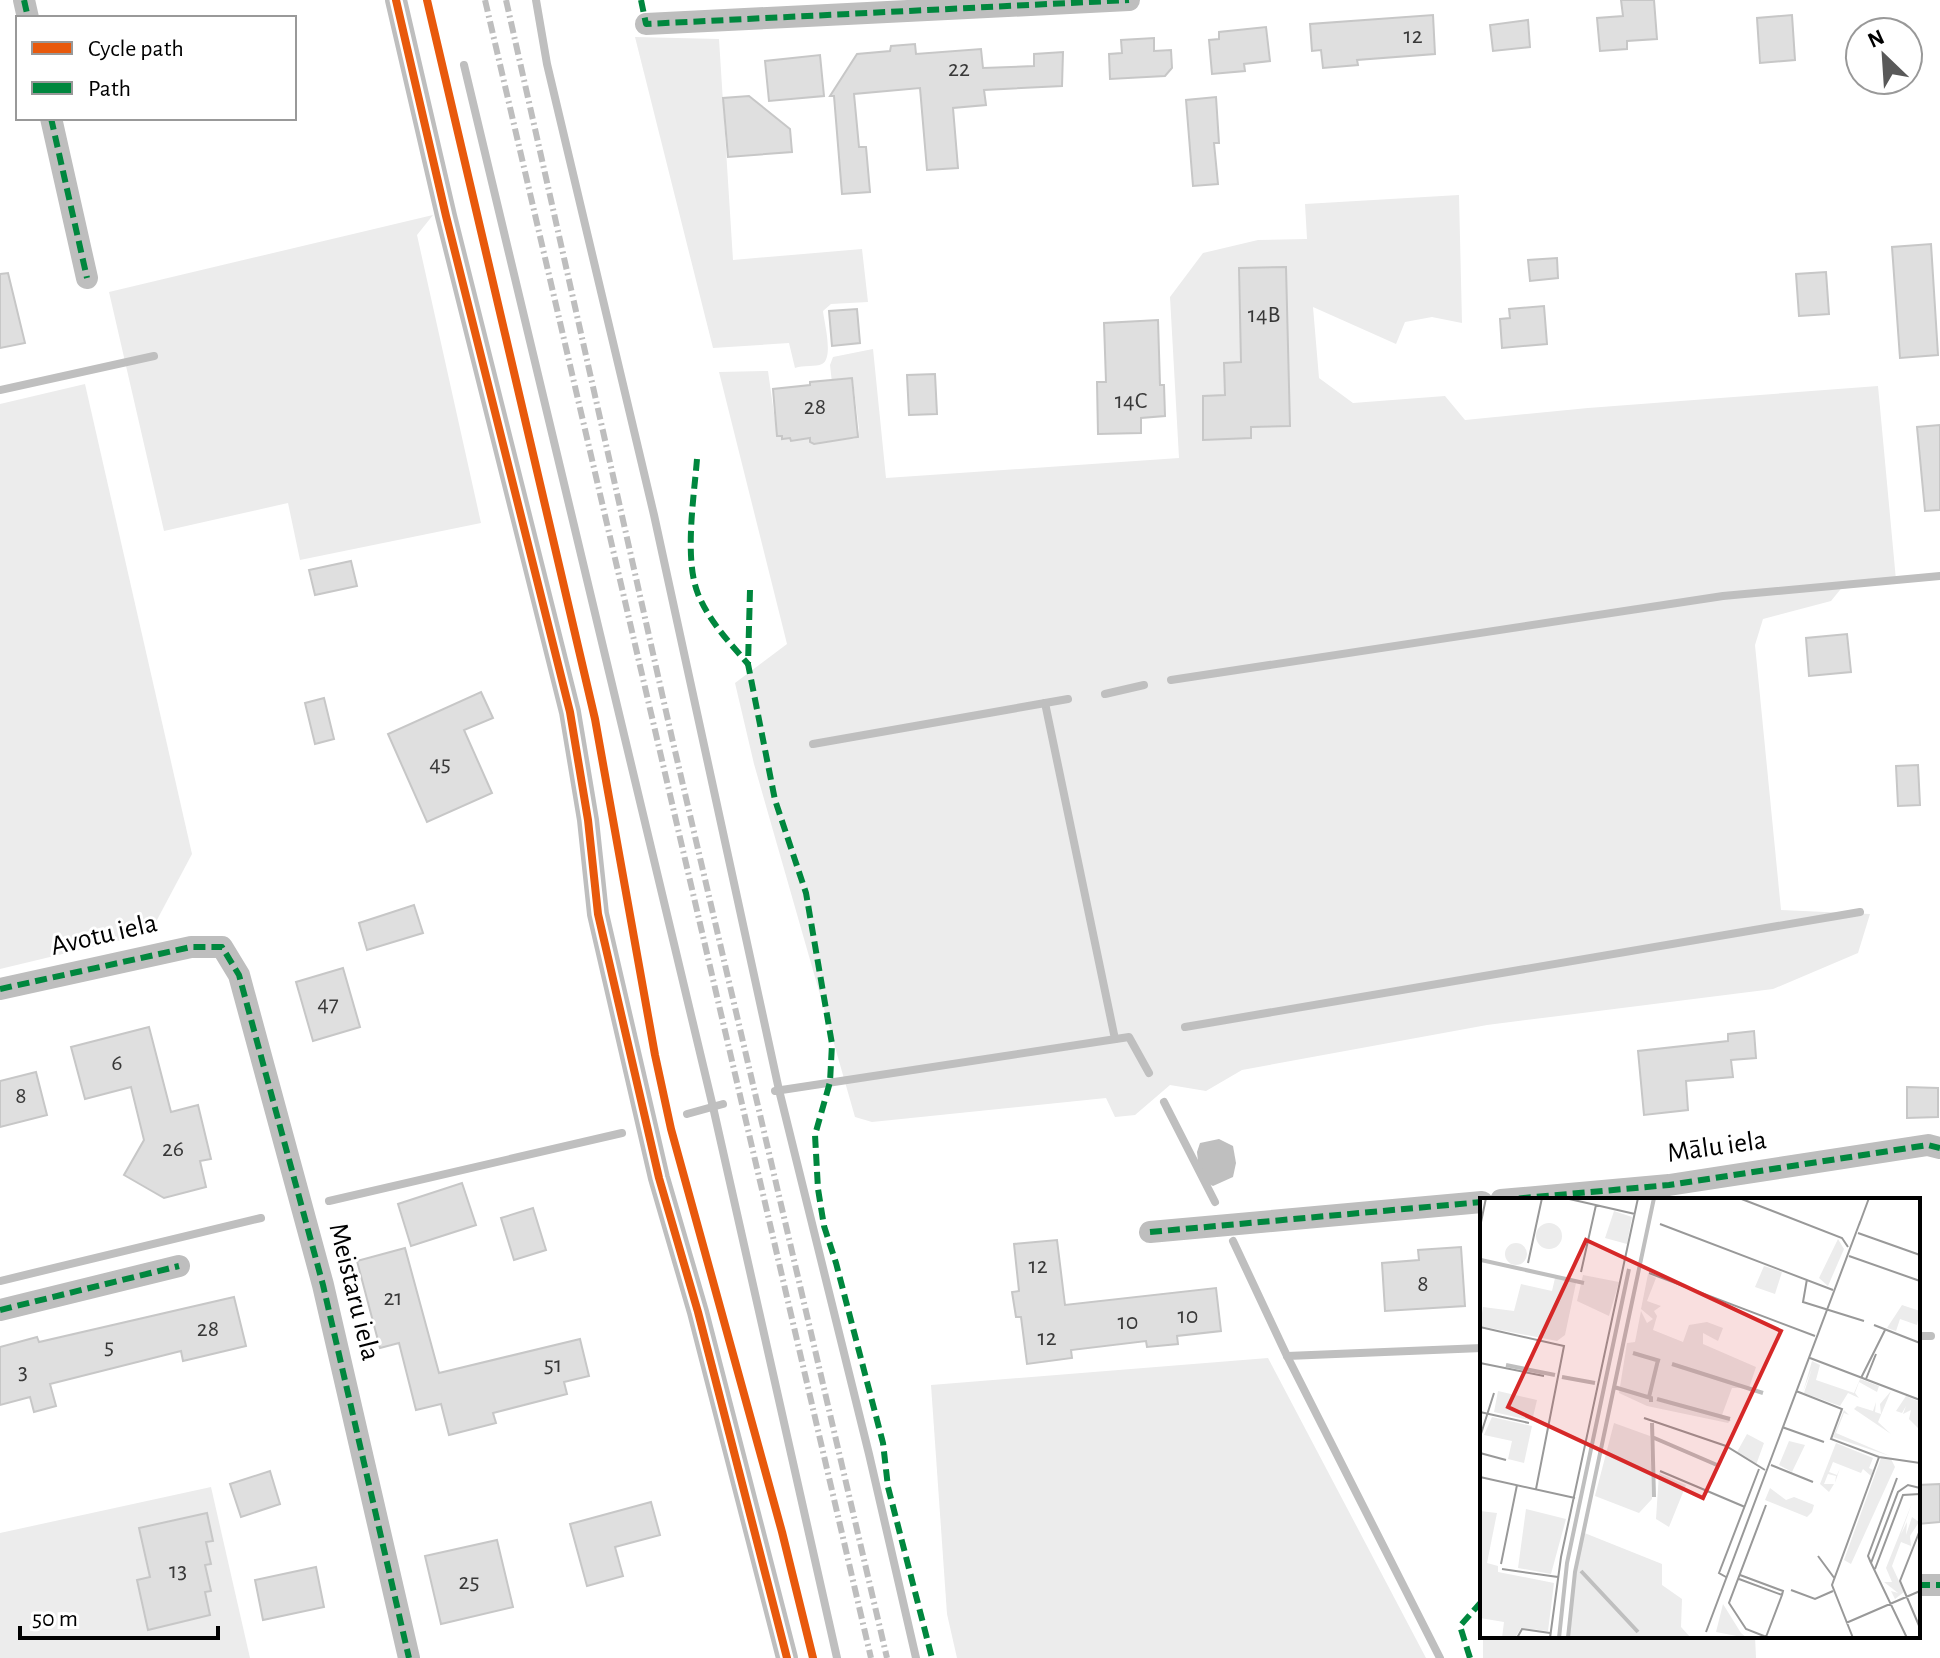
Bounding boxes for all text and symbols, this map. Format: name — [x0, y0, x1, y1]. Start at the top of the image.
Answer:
legend — [16, 16, 296, 120]
north arrow — [1844, 16, 1924, 96]
house number: 12 — [1403, 24, 1423, 48]
text: N — [1864, 26, 1888, 52]
text: Cycle path — [88, 37, 184, 61]
house number: 22 — [948, 57, 970, 81]
text: Path — [88, 77, 131, 101]
house number: 14B — [1248, 303, 1280, 327]
house number: 14C — [1115, 389, 1147, 413]
house number: 28 — [804, 395, 826, 419]
house number: 45 — [429, 752, 451, 776]
street label: Avotu iela — [48, 909, 160, 961]
house number: 47 — [317, 992, 339, 1016]
house number: 6 — [111, 1051, 123, 1075]
house number: 8 — [15, 1084, 27, 1108]
street label: Mālu iela — [1665, 1126, 1769, 1168]
house number: 26 — [162, 1137, 184, 1161]
inset map — [1480, 1198, 1920, 1638]
street label: Meistaru iela — [323, 1220, 385, 1364]
house number: 12 — [1028, 1254, 1048, 1278]
house number: 8 — [1417, 1272, 1429, 1296]
house number: 21 — [383, 1286, 403, 1310]
house number: 10 — [1178, 1304, 1198, 1328]
house number: 10 — [1118, 1310, 1138, 1334]
house number: 28 — [197, 1317, 219, 1341]
house number: 12 — [1037, 1326, 1057, 1350]
house number: 5 — [104, 1335, 114, 1359]
house number: 51 — [544, 1353, 562, 1377]
house number: 3 — [18, 1360, 28, 1384]
house number: 13 — [169, 1559, 187, 1583]
house number: 25 — [459, 1570, 479, 1594]
scale bar — [20, 1590, 218, 1640]
text: 50 m — [32, 1607, 78, 1631]

